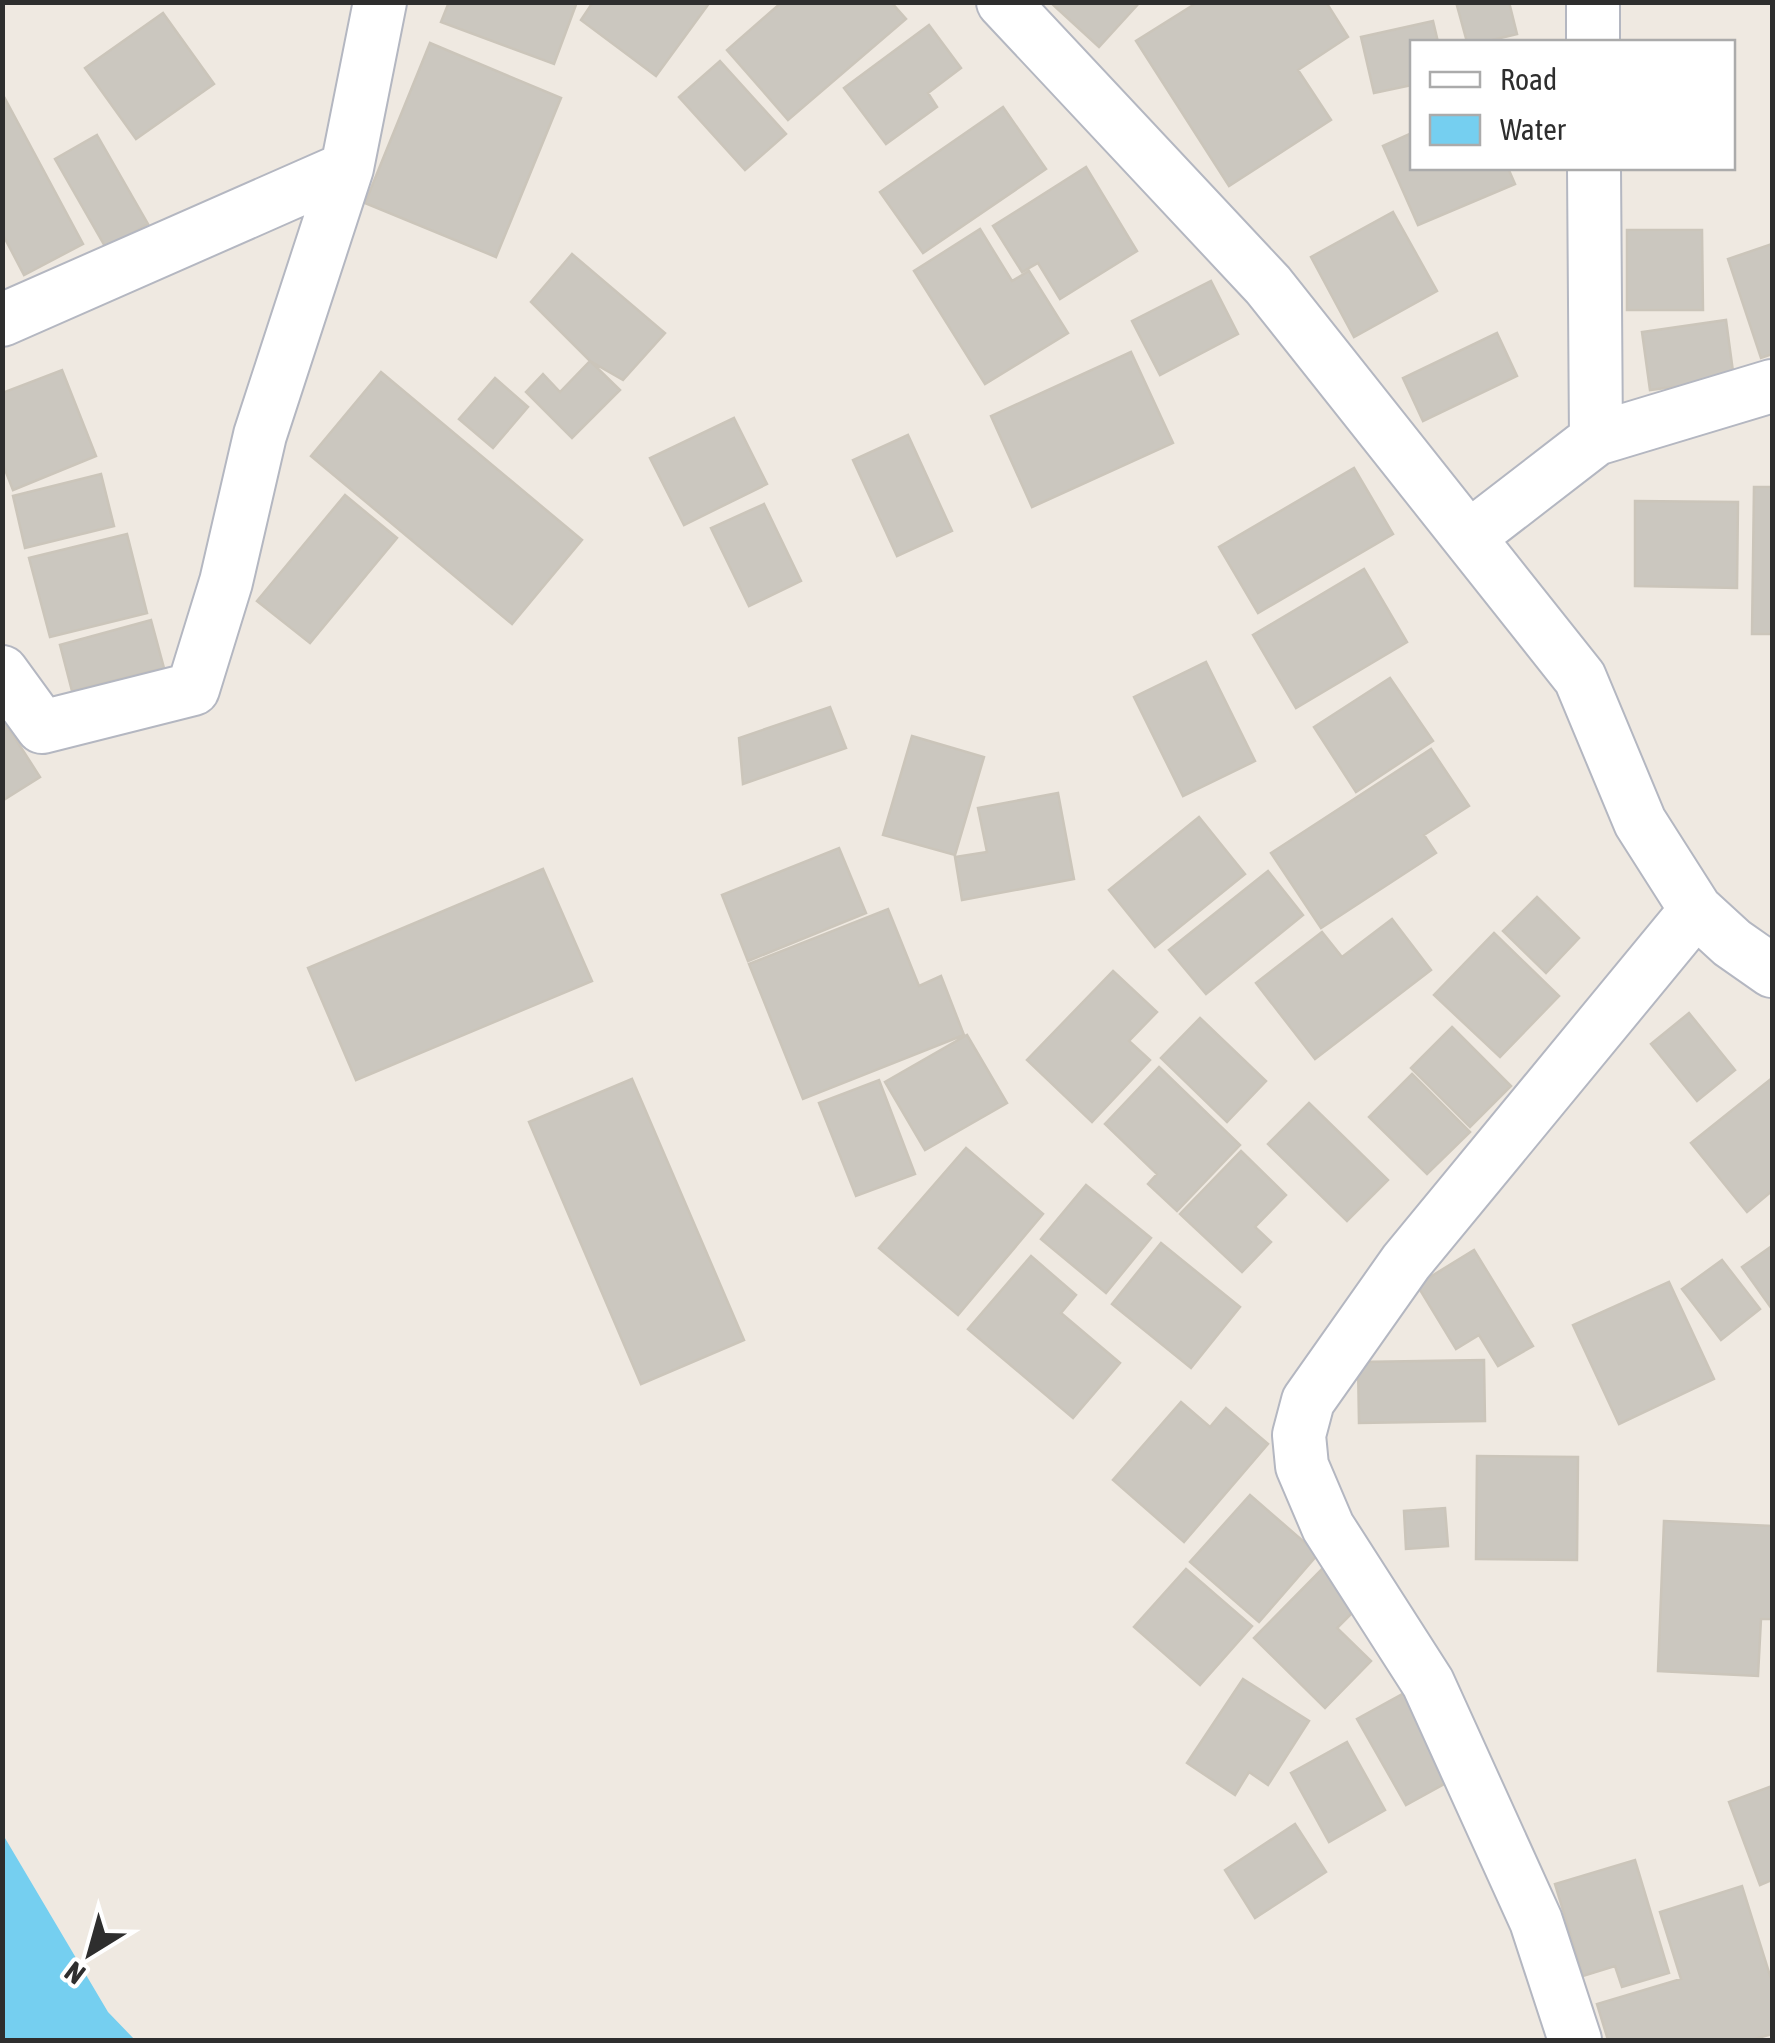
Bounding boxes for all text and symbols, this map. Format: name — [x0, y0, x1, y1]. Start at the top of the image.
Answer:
legend — [1410, 40, 1735, 170]
text: Road — [1500, 62, 1557, 96]
text: Water — [1500, 112, 1567, 146]
north arrow — [40, 1903, 140, 2003]
text: N — [59, 1955, 91, 1991]

